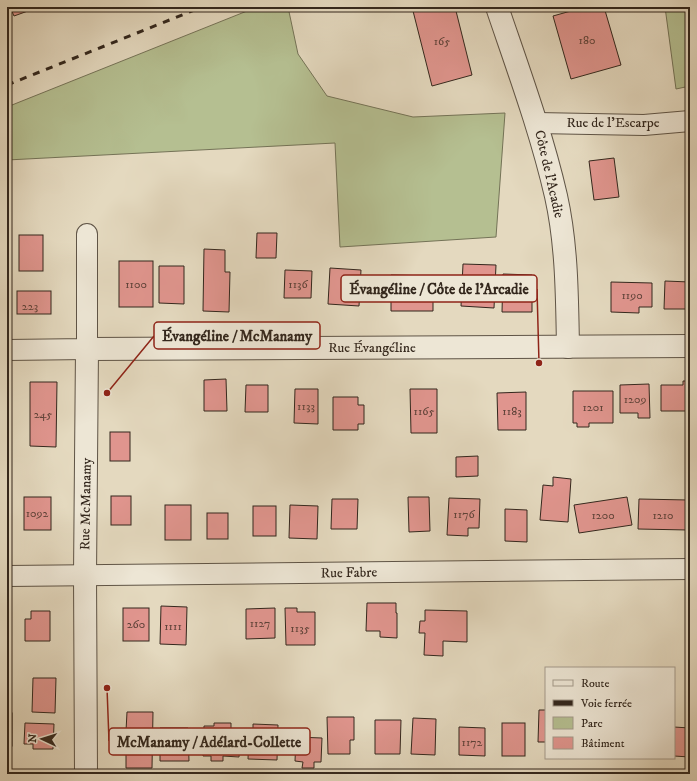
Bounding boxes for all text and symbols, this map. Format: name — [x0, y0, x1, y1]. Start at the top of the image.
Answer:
house number: 180 — [579, 33, 595, 48]
house number: 165 — [434, 34, 450, 49]
street label: Rue de l'Escarpe — [566, 114, 660, 132]
street label: Côte de l'Acadie — [530, 128, 568, 220]
callout: Évangéline / Côte de l'Arcadie — [341, 275, 537, 302]
house number: 1100 — [125, 277, 147, 292]
house number: 1136 — [288, 277, 309, 292]
text: Évangéline / Côte de l'Arcadie — [349, 279, 529, 299]
house number: 1190 — [621, 288, 643, 303]
house number: 223 — [22, 299, 38, 314]
callout: Évangéline / McManamy — [154, 322, 320, 349]
text: Évangéline / McManamy — [162, 326, 313, 346]
street label: Rue Évangéline — [328, 339, 416, 357]
house number: 1209 — [624, 392, 646, 407]
house number: 1133 — [297, 399, 315, 414]
house number: 1201 — [582, 400, 604, 415]
house number: 1165 — [414, 404, 435, 419]
house number: 1183 — [502, 404, 522, 419]
house number: 245 — [34, 407, 52, 422]
street label: Rue McManamy — [76, 457, 96, 550]
house number: 1092 — [26, 506, 48, 521]
house number: 1176 — [453, 507, 475, 522]
house number: 1200 — [591, 508, 615, 523]
house number: 1210 — [652, 508, 674, 523]
street label: Rue Fabre — [321, 564, 378, 582]
house number: 1127 — [250, 616, 270, 631]
house number: 260 — [127, 617, 145, 632]
house number: 1111 — [164, 619, 182, 634]
house number: 1135 — [290, 621, 310, 636]
legend — [545, 667, 675, 759]
text: Route — [581, 676, 609, 691]
text: Voie ferrée — [580, 696, 632, 711]
text: Parc — [581, 716, 603, 731]
north arrow — [22, 719, 62, 759]
callout: McManamy / Adélard-Collette — [109, 728, 310, 755]
text: N — [26, 733, 40, 743]
text: McManamy / Adélard-Collette — [117, 733, 302, 752]
house number: 1172 — [461, 735, 483, 750]
text: Bâtiment — [581, 736, 625, 751]

